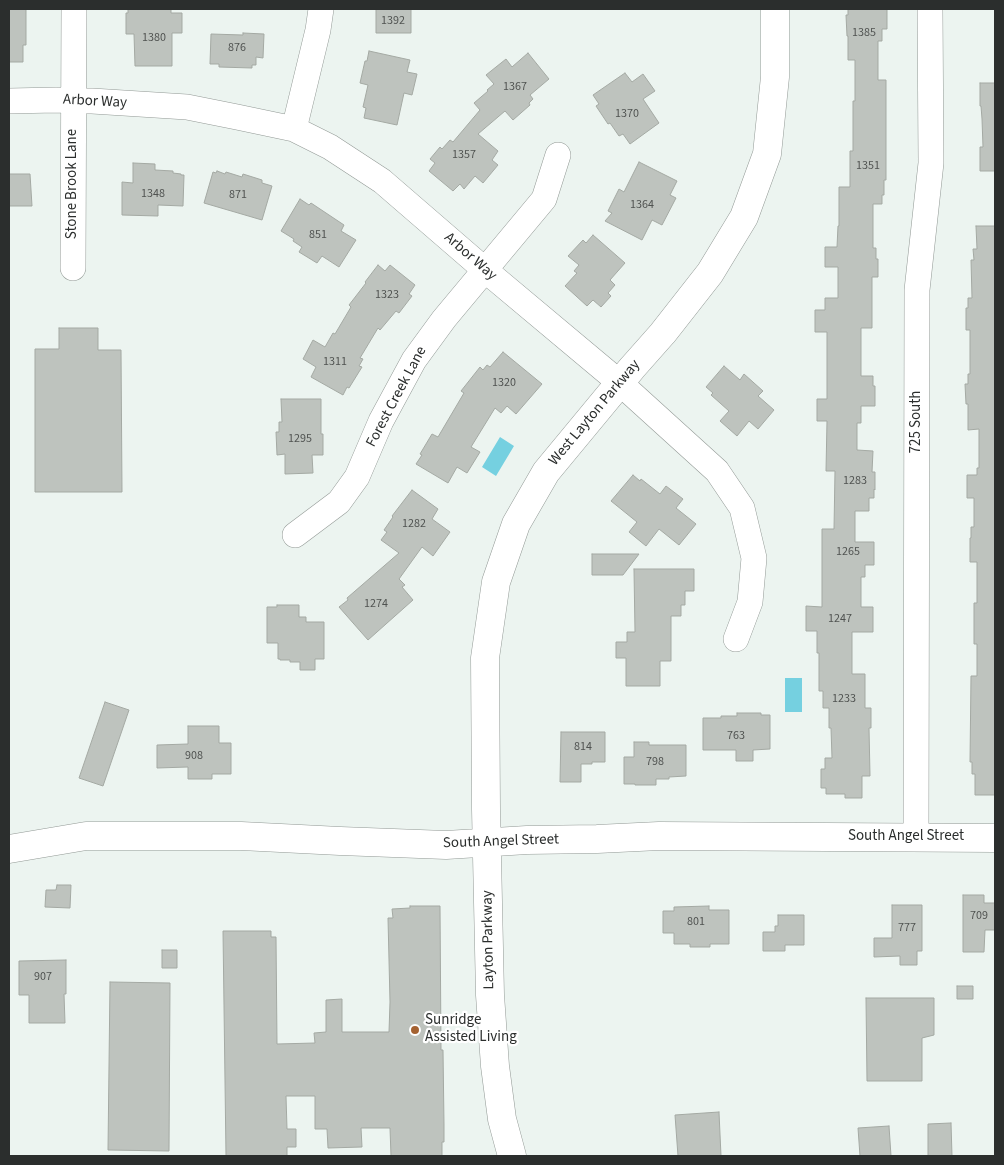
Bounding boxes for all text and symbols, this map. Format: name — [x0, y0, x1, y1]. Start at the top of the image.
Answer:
house number: 1392 — [381, 14, 405, 28]
house number: 1385 — [852, 26, 876, 40]
house number: 1380 — [142, 31, 166, 45]
house number: 876 — [228, 41, 246, 55]
house number: 1367 — [503, 80, 527, 94]
street label: Arbor Way — [63, 91, 127, 113]
house number: 1370 — [615, 107, 639, 121]
street label: Stone Brook Lane — [64, 129, 82, 239]
house number: 1357 — [452, 148, 476, 162]
house number: 1351 — [856, 159, 880, 173]
house number: 1348 — [141, 187, 165, 201]
house number: 871 — [229, 188, 247, 202]
house number: 1364 — [630, 198, 654, 212]
house number: 851 — [309, 228, 327, 242]
street label: Arbor Way — [440, 229, 500, 285]
house number: 1323 — [375, 288, 399, 302]
street label: Forest Creek Lane — [363, 344, 431, 450]
house number: 1311 — [323, 355, 347, 369]
street label: West Layton Parkway — [545, 356, 645, 470]
house number: 1320 — [492, 376, 516, 390]
street label: 725 South — [908, 391, 926, 453]
house number: 1295 — [288, 432, 312, 446]
house number: 1283 — [843, 474, 867, 488]
house number: 1282 — [402, 517, 426, 531]
house number: 1265 — [836, 545, 860, 559]
house number: 1274 — [364, 597, 388, 611]
house number: 1247 — [828, 612, 852, 626]
house number: 1233 — [832, 692, 856, 706]
house number: 763 — [727, 729, 745, 743]
house number: 814 — [574, 740, 592, 754]
house number: 908 — [185, 749, 203, 763]
house number: 798 — [646, 755, 664, 769]
street label: South Angel Street — [848, 828, 964, 846]
street label: South Angel Street — [443, 831, 559, 853]
street label: Layton Parkway — [479, 890, 499, 990]
house number: 709 — [970, 909, 988, 923]
house number: 801 — [687, 915, 705, 929]
house number: 777 — [898, 921, 916, 935]
house number: 907 — [34, 970, 52, 984]
place label: Sunridge Assisted Living — [425, 1012, 517, 1047]
marker: Sunridge Assisted Living — [409, 1024, 421, 1036]

